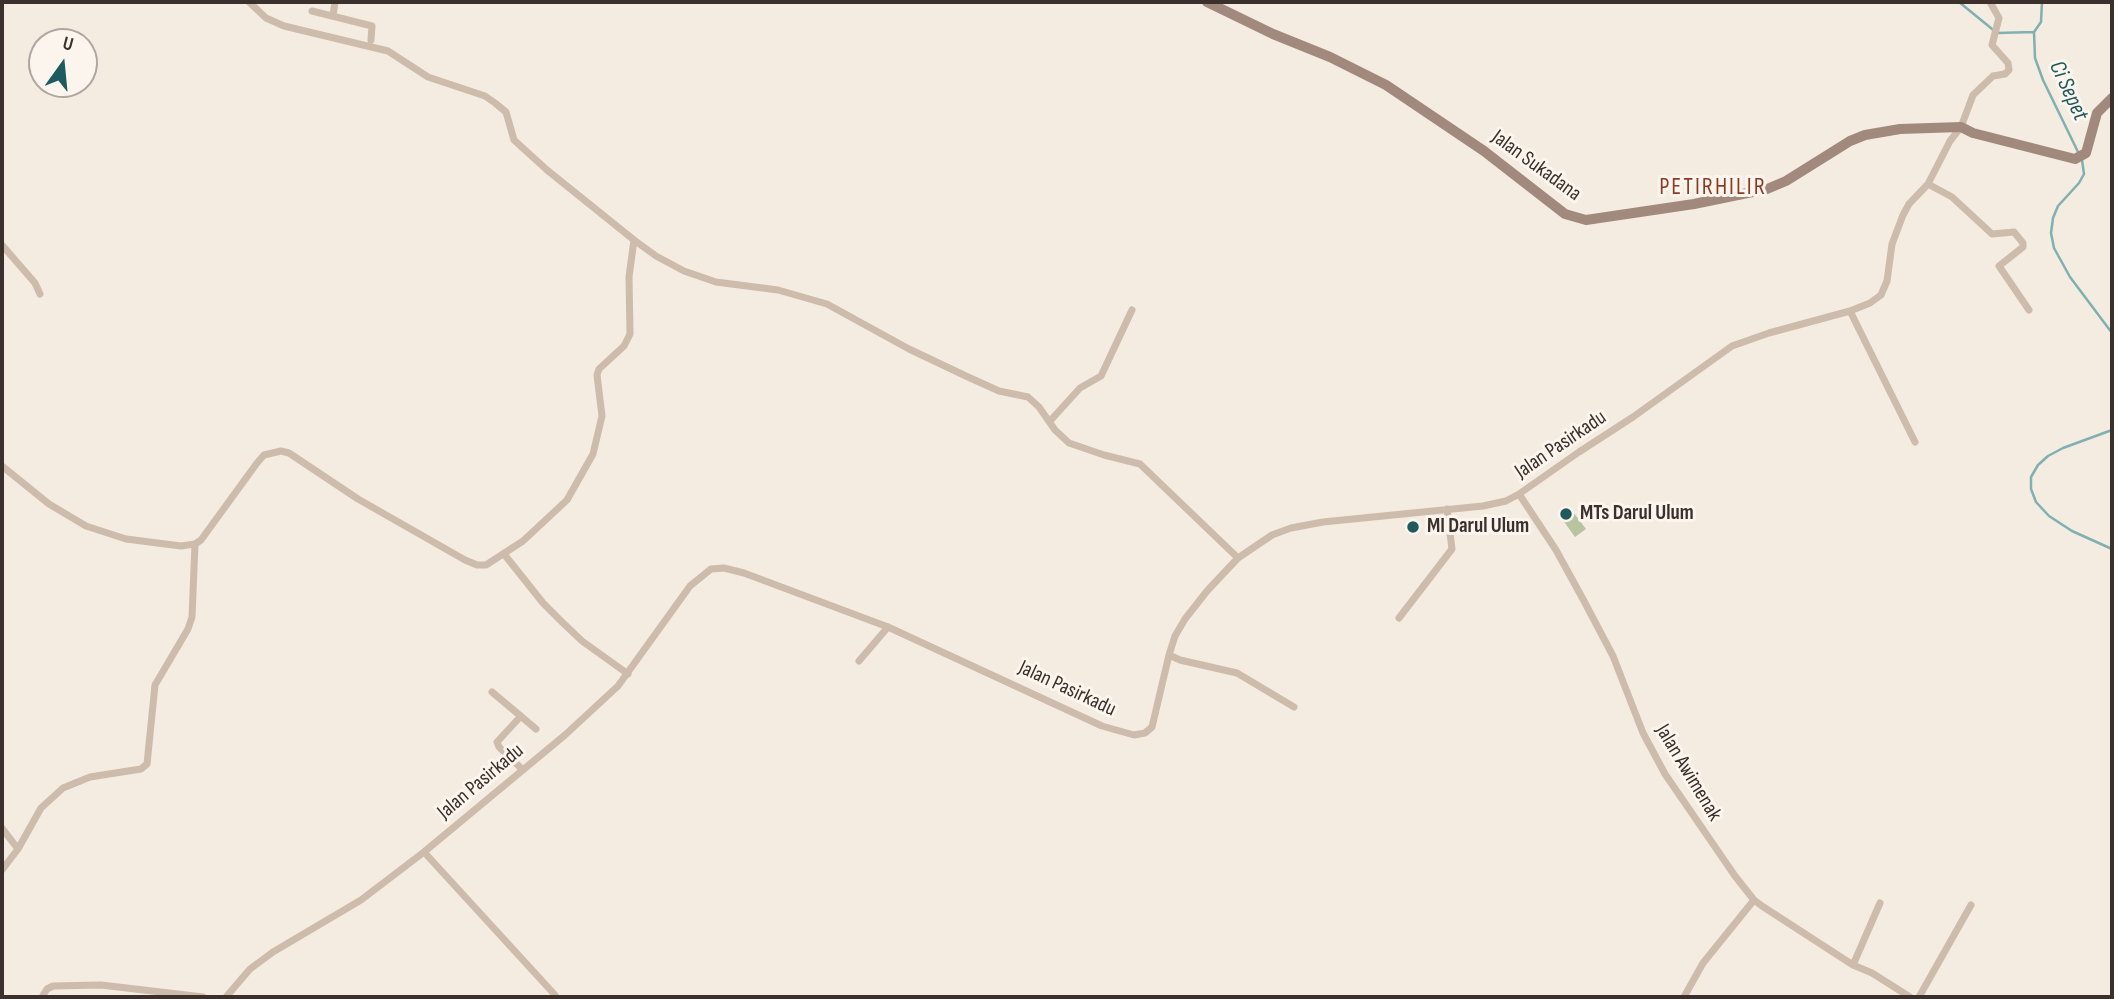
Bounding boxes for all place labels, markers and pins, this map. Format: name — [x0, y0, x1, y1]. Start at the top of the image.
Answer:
place label: MTs Darul Ulum — [1580, 501, 1694, 527]
marker: MTs Darul Ulum — [1558, 506, 1574, 522]
place label: MI Darul Ulum — [1427, 514, 1529, 540]
marker: MI Darul Ulum — [1405, 519, 1421, 535]

